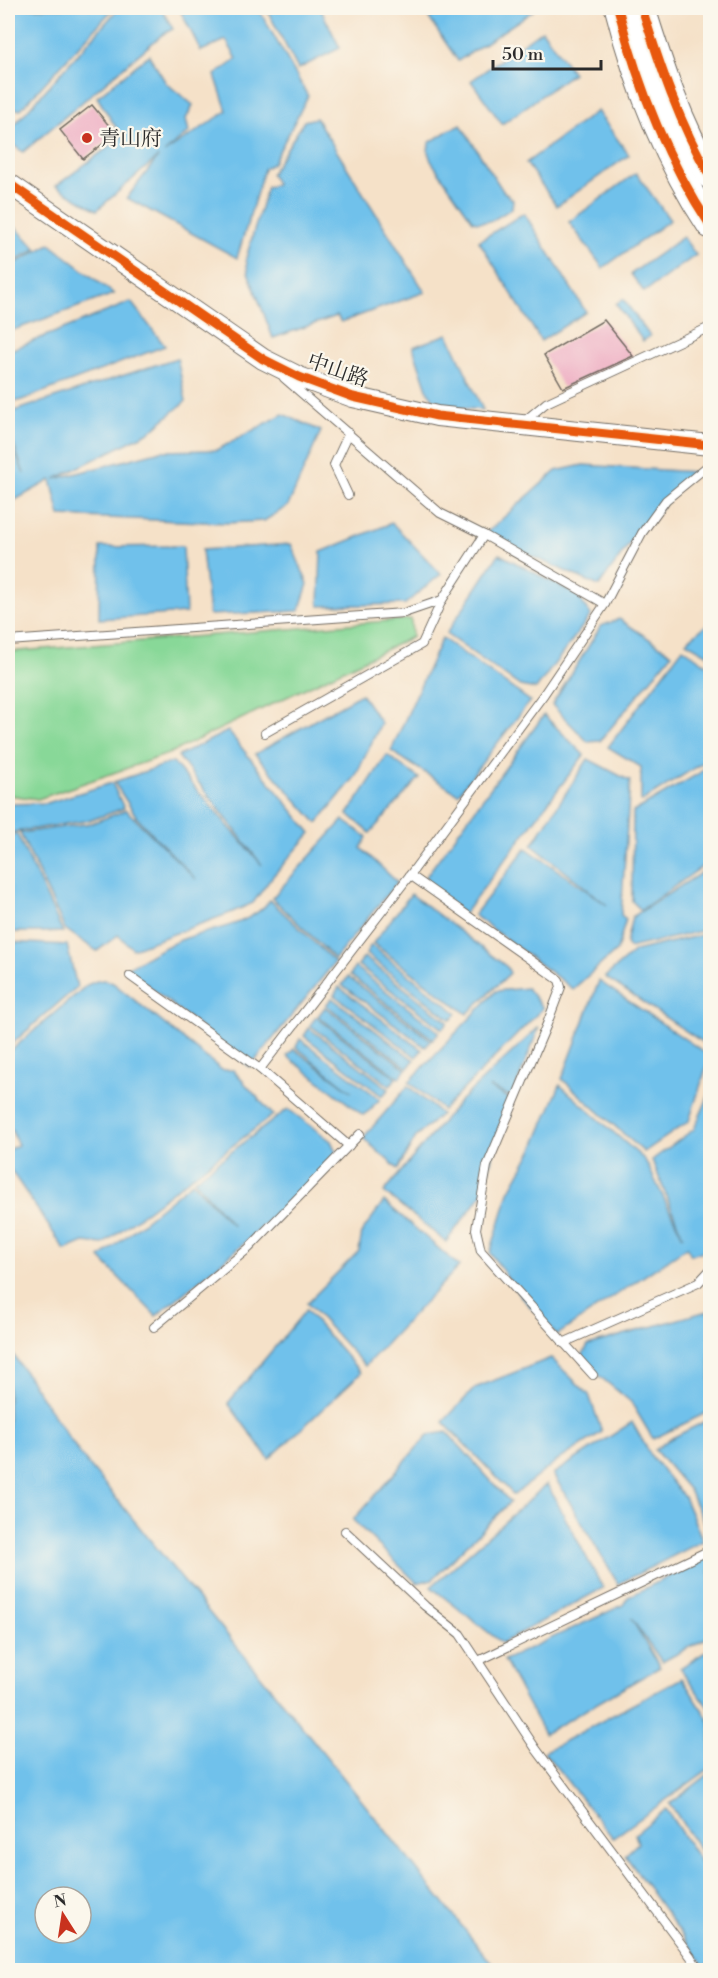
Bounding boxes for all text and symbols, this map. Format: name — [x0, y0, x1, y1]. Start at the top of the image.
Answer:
scale bar — [493, 33, 601, 71]
text: 50 m — [502, 43, 544, 66]
place label: 青山府 — [99, 126, 162, 152]
marker: 青山府 — [80, 131, 94, 145]
street label: 中山路 — [304, 348, 372, 393]
north arrow — [33, 1885, 93, 1945]
text: N — [52, 1890, 69, 1912]

